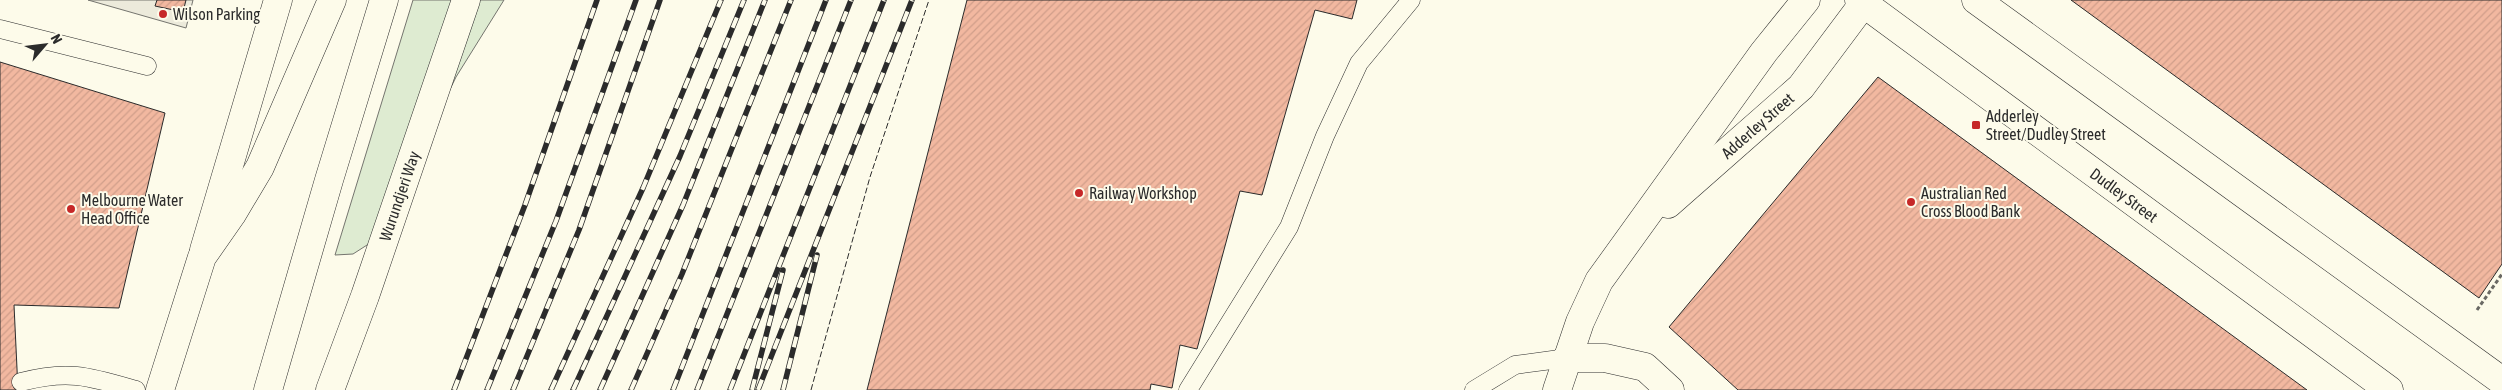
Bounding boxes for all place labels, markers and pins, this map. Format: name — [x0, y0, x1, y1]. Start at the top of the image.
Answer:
place label: Wilson Parking — [173, 5, 260, 24]
marker: Wilson Parking — [157, 8, 169, 20]
place label: Adderley Street/Dudley Street — [1986, 107, 2106, 144]
marker: Adderley Street/Dudley Street — [1970, 119, 1982, 131]
place label: Railway Workshop — [1089, 184, 1197, 203]
place label: Australian Red Cross Blood Bank — [1921, 184, 2020, 220]
marker: Railway Workshop — [1073, 187, 1085, 199]
place label: Melbourne Water Head Office — [81, 191, 183, 227]
marker: Australian Red Cross Blood Bank — [1905, 196, 1917, 208]
marker: Melbourne Water Head Office — [65, 203, 77, 215]

